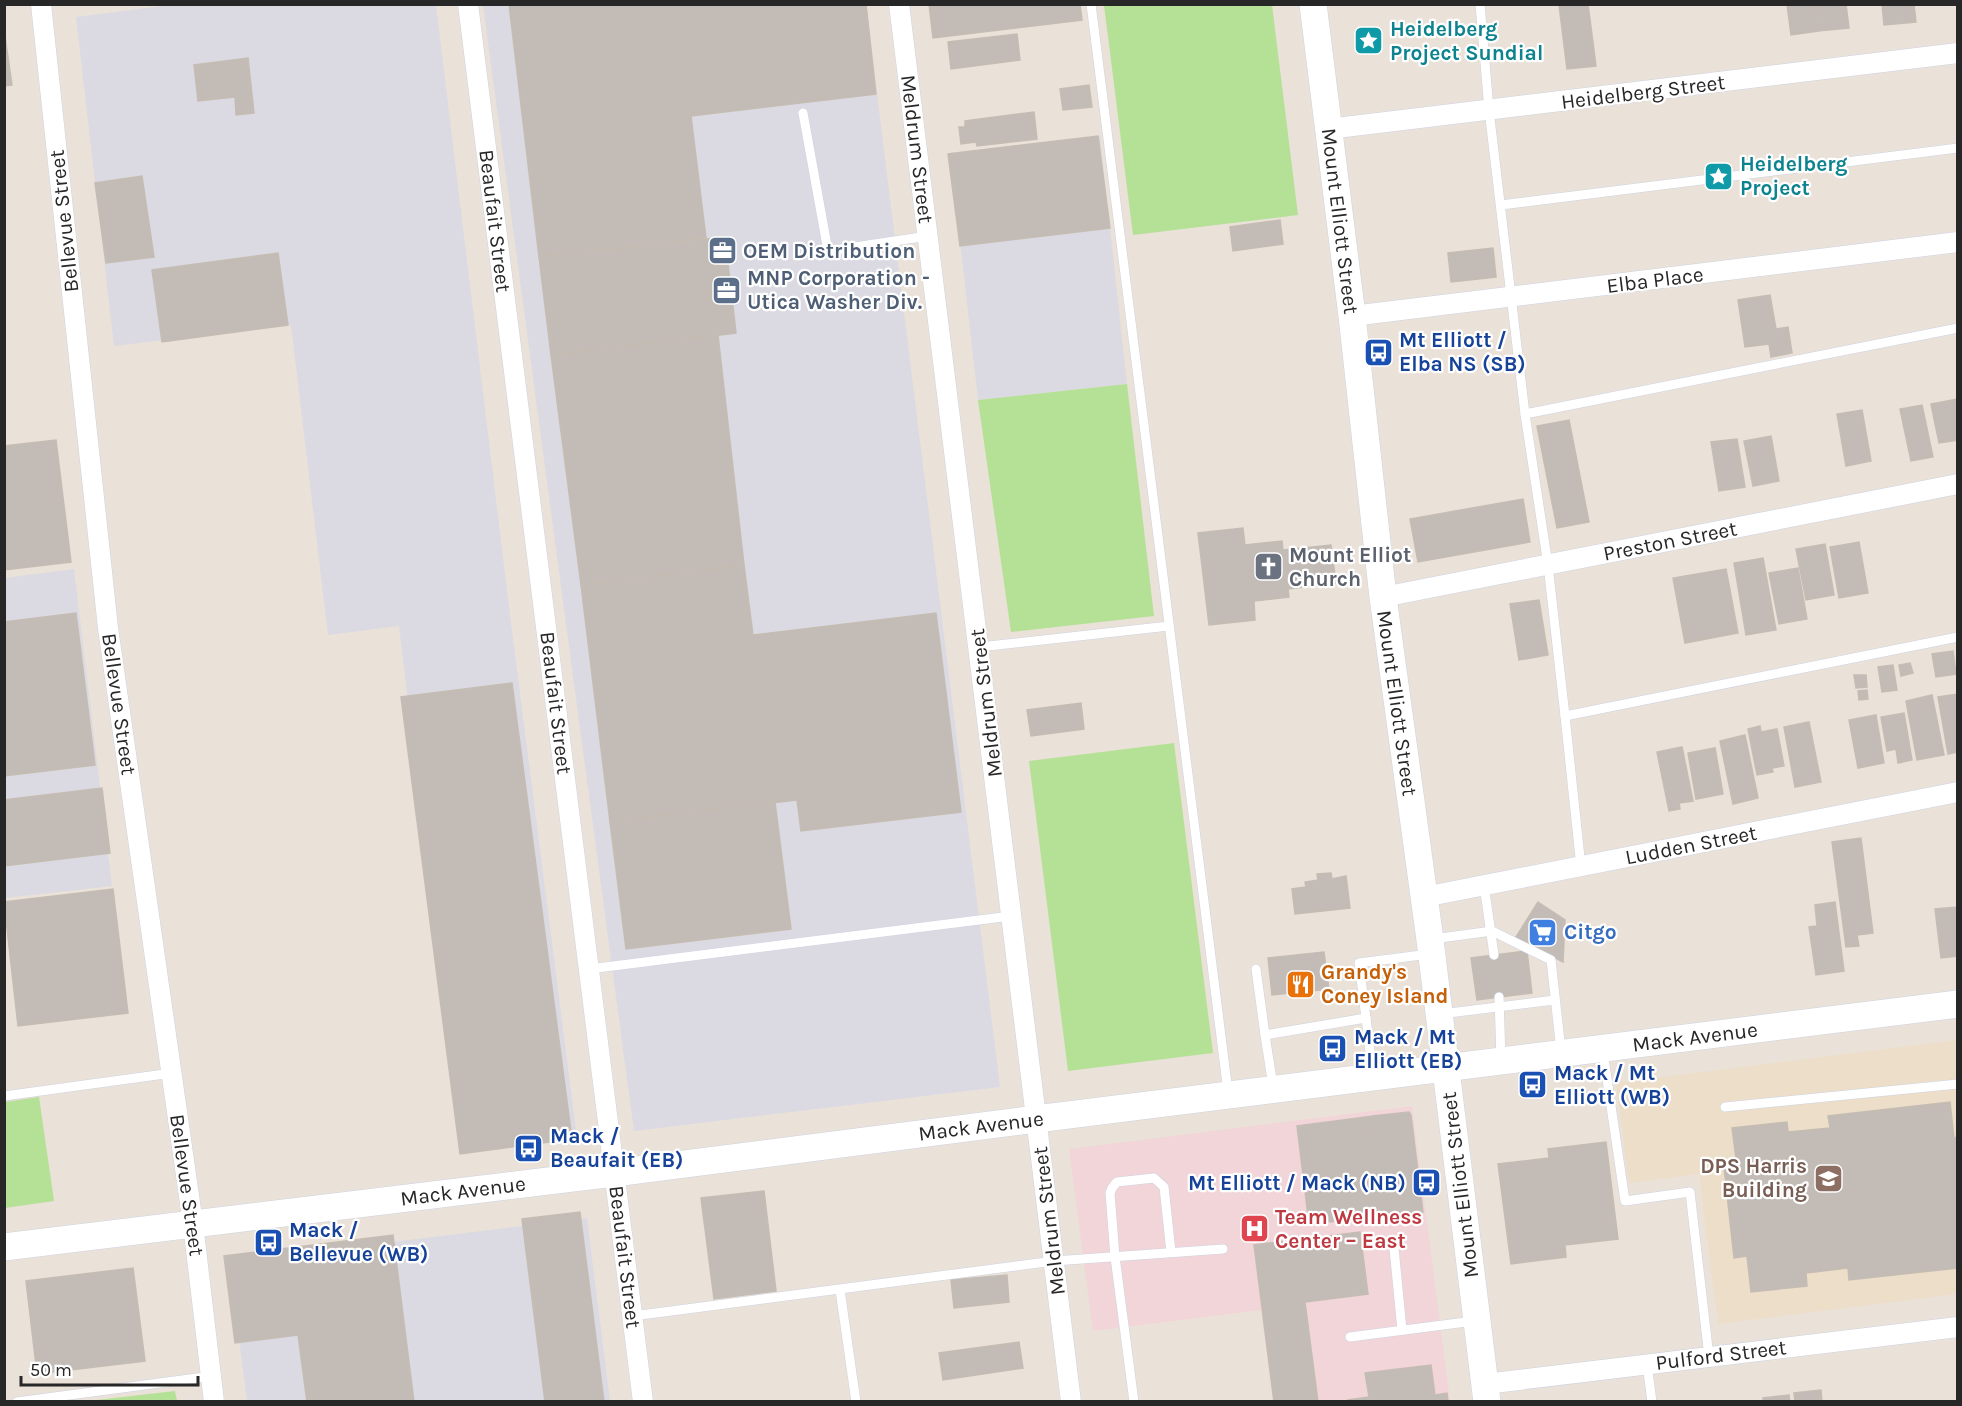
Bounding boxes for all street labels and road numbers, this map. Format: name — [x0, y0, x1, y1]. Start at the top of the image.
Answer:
street label: Heidelberg Street — [1560, 70, 1727, 114]
street label: Meldrum Street — [896, 73, 938, 225]
street label: Mount Elliott Street — [1317, 127, 1363, 315]
street label: Beaufait Street — [474, 148, 516, 294]
street label: Bellevue Street — [45, 149, 83, 293]
street label: Elba Place — [1605, 262, 1705, 298]
street label: Preston Street — [1601, 516, 1739, 566]
street label: Mount Elliott Street — [1372, 609, 1422, 797]
street label: Meldrum Street — [965, 627, 1007, 779]
street label: Beaufait Street — [535, 630, 577, 776]
street label: Bellevue Street — [97, 631, 141, 777]
street label: Ludden Street — [1623, 820, 1759, 870]
street label: Mack Avenue — [1631, 1017, 1759, 1057]
street label: Mount Elliott Street — [1437, 1091, 1483, 1279]
street label: Mack Avenue — [917, 1106, 1045, 1146]
street label: Bellevue Street — [165, 1112, 209, 1258]
street label: Meldrum Street — [1028, 1145, 1070, 1297]
street label: Mack Avenue — [399, 1171, 527, 1211]
street label: Beaufait Street — [604, 1184, 646, 1330]
street label: Pulford Street — [1654, 1335, 1788, 1375]

